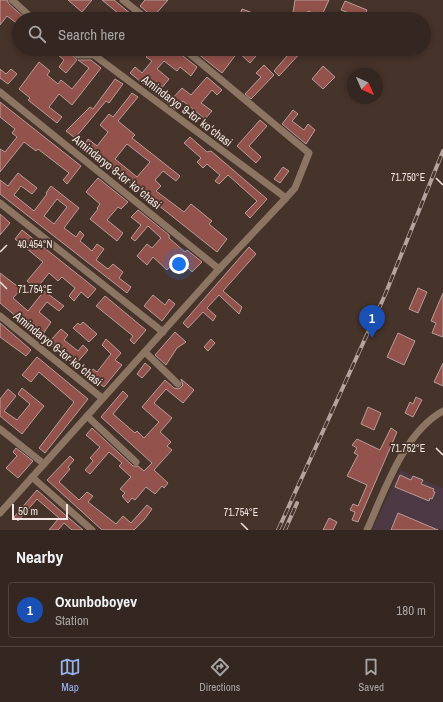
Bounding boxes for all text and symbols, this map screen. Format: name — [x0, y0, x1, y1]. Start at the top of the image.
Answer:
search box — [12, 12, 431, 56]
icon: search — [26, 23, 48, 45]
text: Search here — [58, 24, 125, 45]
north arrow — [347, 68, 383, 104]
street label: Amindaryo 9-tor koʻchasi — [138, 71, 236, 150]
street label: Amindaryo 8-tor koʻchasi — [68, 131, 165, 213]
text: 71.750°E — [391, 171, 425, 184]
text: 40.454°N — [18, 238, 53, 251]
your location — [169, 254, 189, 274]
text: 71.754°E — [18, 283, 52, 296]
pin: 1 — [359, 305, 385, 338]
street label: Amindaryo 6-tor koʻchasi — [9, 308, 106, 390]
text: 71.752°E — [391, 442, 425, 455]
scale bar — [12, 502, 68, 521]
text: 50 m — [18, 504, 38, 518]
text: 71.754°E — [224, 506, 258, 519]
text: Nearby — [16, 545, 63, 568]
text: Oxunboboyev — [55, 591, 137, 612]
text: 1 — [27, 602, 33, 619]
text: 180 m — [396, 602, 426, 619]
text: Station — [55, 612, 89, 629]
tab: Map — [59, 656, 81, 694]
tab: Directions — [199, 656, 240, 694]
tab: Saved — [358, 656, 384, 694]

